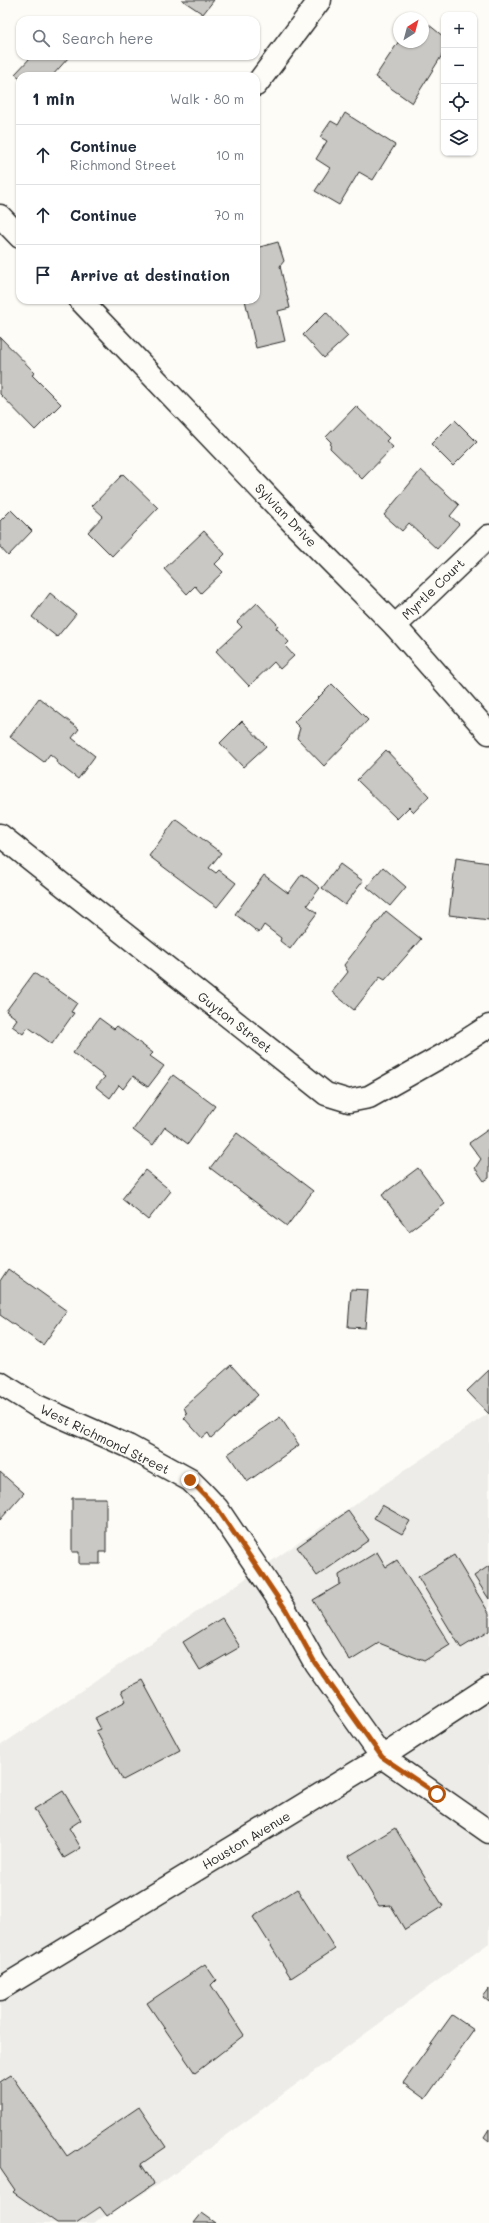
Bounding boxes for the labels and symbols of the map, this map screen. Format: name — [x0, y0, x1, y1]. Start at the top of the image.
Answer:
north arrow — [393, 12, 429, 48]
street label: Sylvian Drive — [252, 479, 321, 550]
street label: Myrtle Court — [398, 554, 468, 623]
street label: Guyton Street — [195, 987, 276, 1056]
street label: West Richmond Street — [38, 1400, 173, 1477]
route end — [181, 1471, 199, 1489]
route start — [428, 1785, 446, 1803]
street label: Houston Avenue — [198, 1806, 293, 1873]

